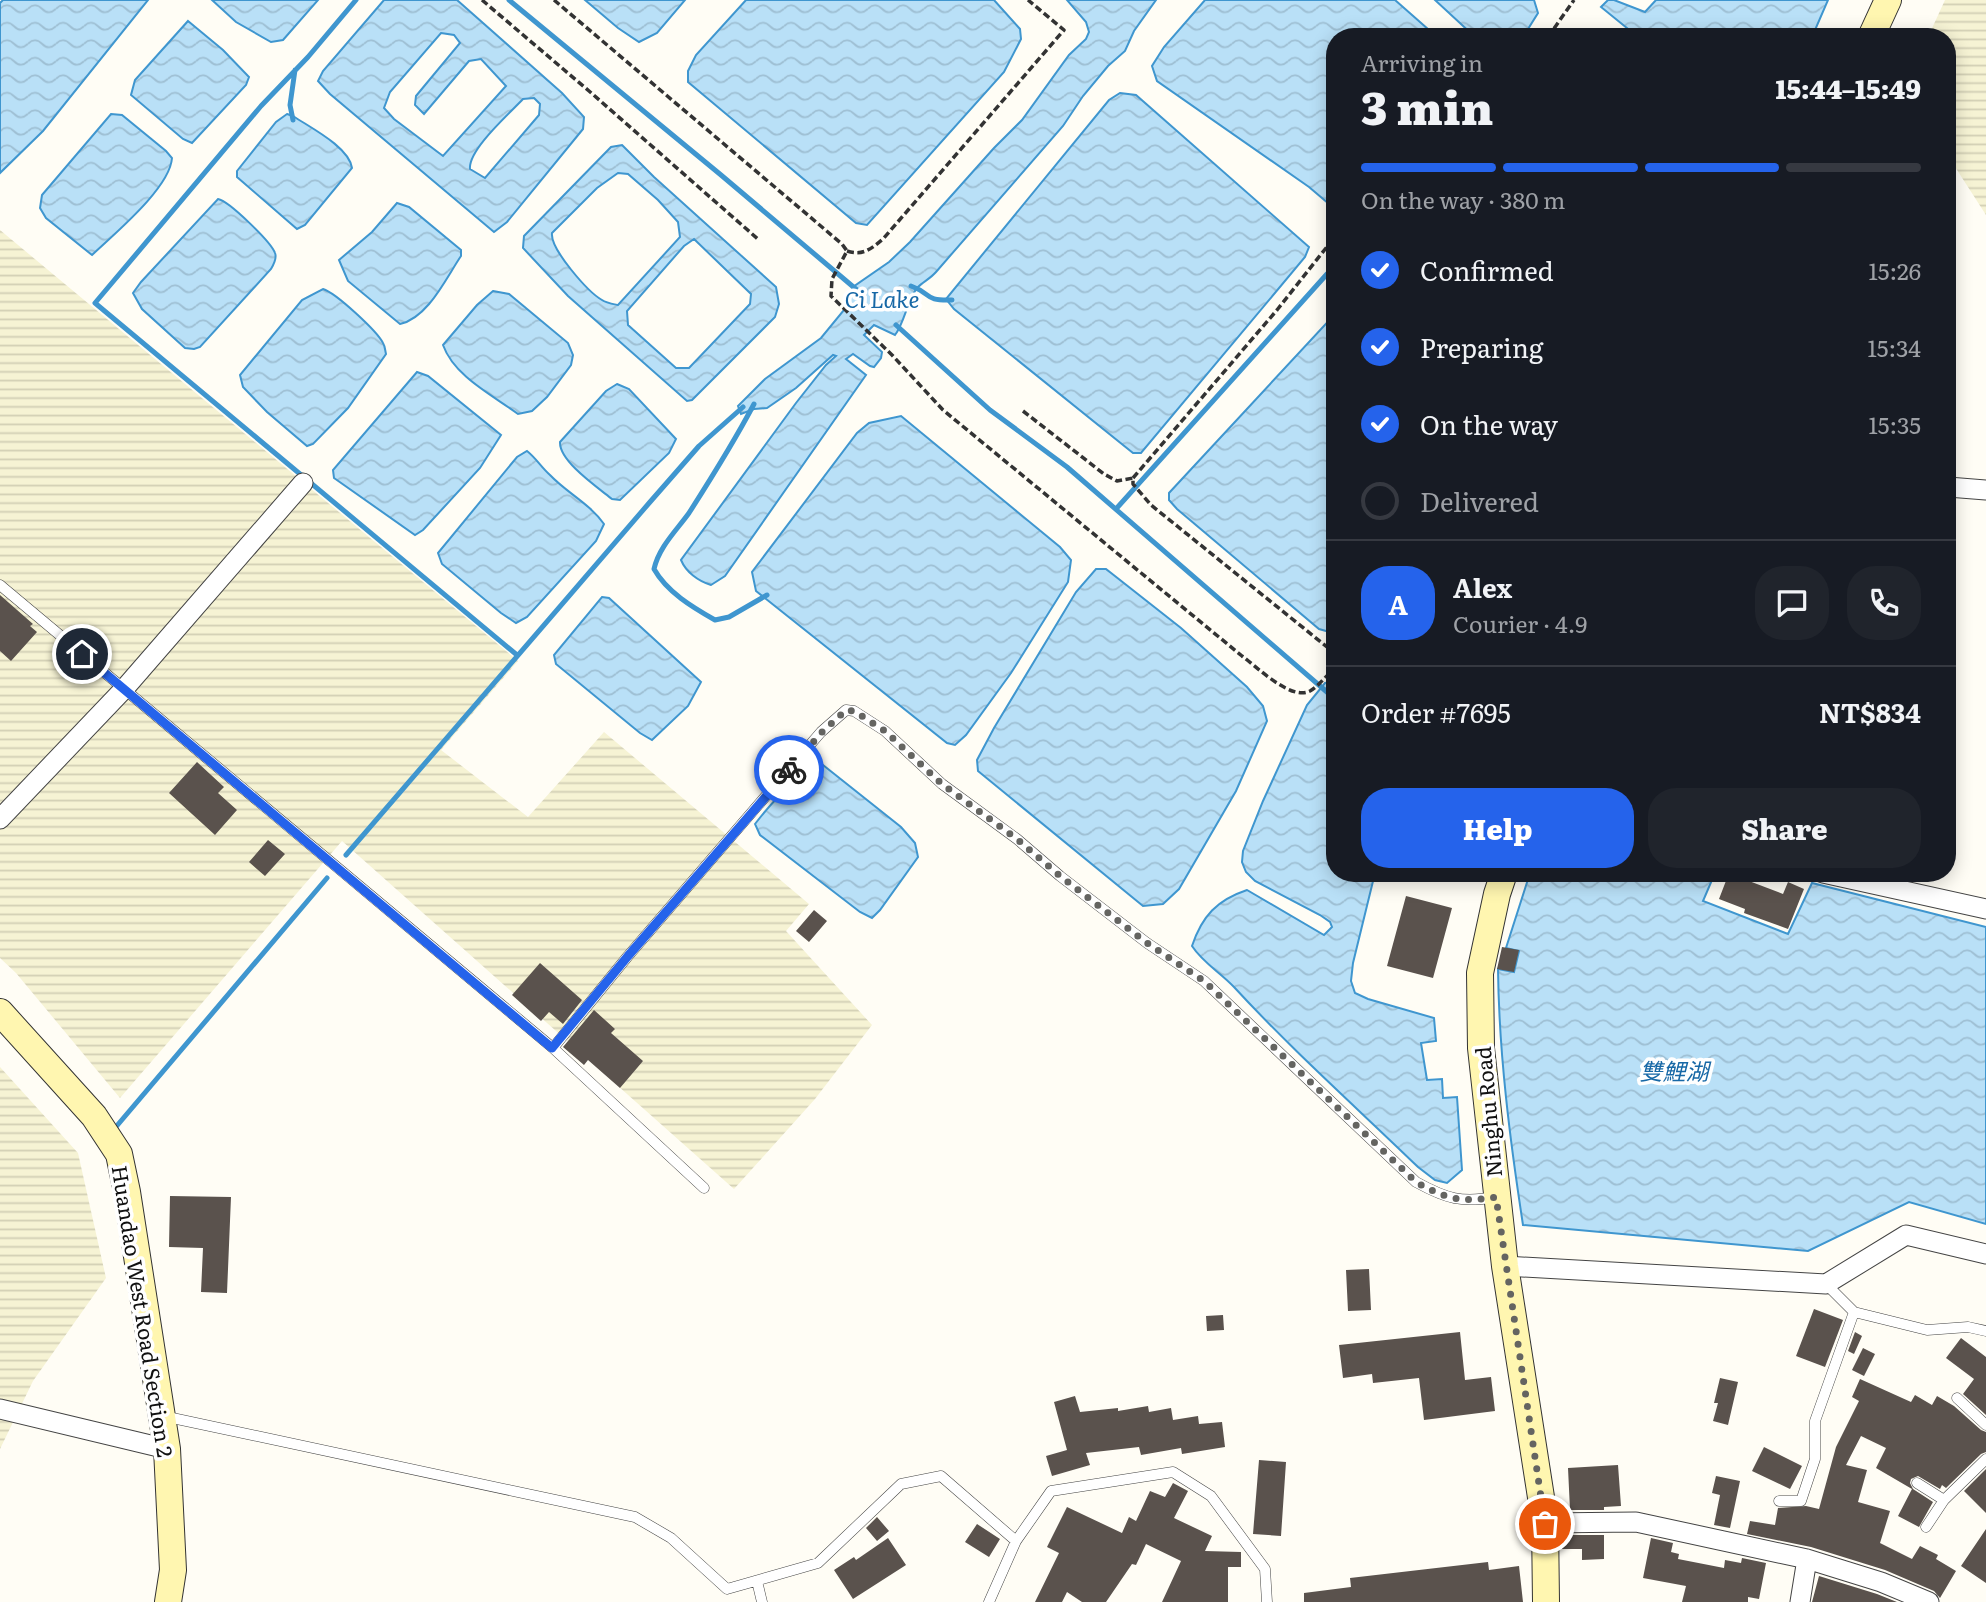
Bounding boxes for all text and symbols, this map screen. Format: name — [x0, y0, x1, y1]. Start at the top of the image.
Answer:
text: Arriving in — [1361, 45, 1483, 79]
text: 15:44–15:49 — [1776, 68, 1921, 107]
text: 3 min — [1361, 71, 1493, 139]
text: On the way · 380 m — [1361, 182, 1565, 216]
text: Confirmed — [1420, 250, 1554, 289]
icon: check — [1361, 251, 1399, 289]
text: 15:26 — [1869, 253, 1921, 287]
water label: Ci Lake — [845, 281, 919, 315]
text: Preparing — [1420, 327, 1543, 366]
icon: check — [1361, 328, 1399, 366]
text: 15:34 — [1868, 330, 1921, 364]
text: On the way — [1420, 404, 1558, 443]
icon: check — [1361, 405, 1399, 443]
text: 15:35 — [1868, 407, 1921, 441]
text: Delivered — [1420, 481, 1539, 520]
button: chat — [1755, 566, 1829, 640]
button: phone — [1847, 566, 1921, 640]
text: Alex — [1453, 567, 1512, 606]
text: A — [1388, 584, 1408, 623]
text: Courier · 4.9 — [1453, 606, 1587, 640]
pin — [52, 624, 112, 684]
icon: home — [63, 635, 101, 673]
text: Order #7695 — [1361, 692, 1511, 731]
text: NT$834 — [1819, 692, 1921, 731]
courier — [754, 735, 824, 805]
icon: bike — [770, 751, 808, 789]
button: Help — [1361, 788, 1634, 868]
button: Share — [1648, 788, 1921, 868]
street label: Ninghu Road — [1466, 1045, 1508, 1179]
water label: 雙鯉湖 — [1640, 1053, 1712, 1087]
street label: Huandao West Road Section 2 — [106, 1163, 182, 1459]
pin — [1515, 1494, 1575, 1554]
icon: bag — [1526, 1505, 1564, 1543]

